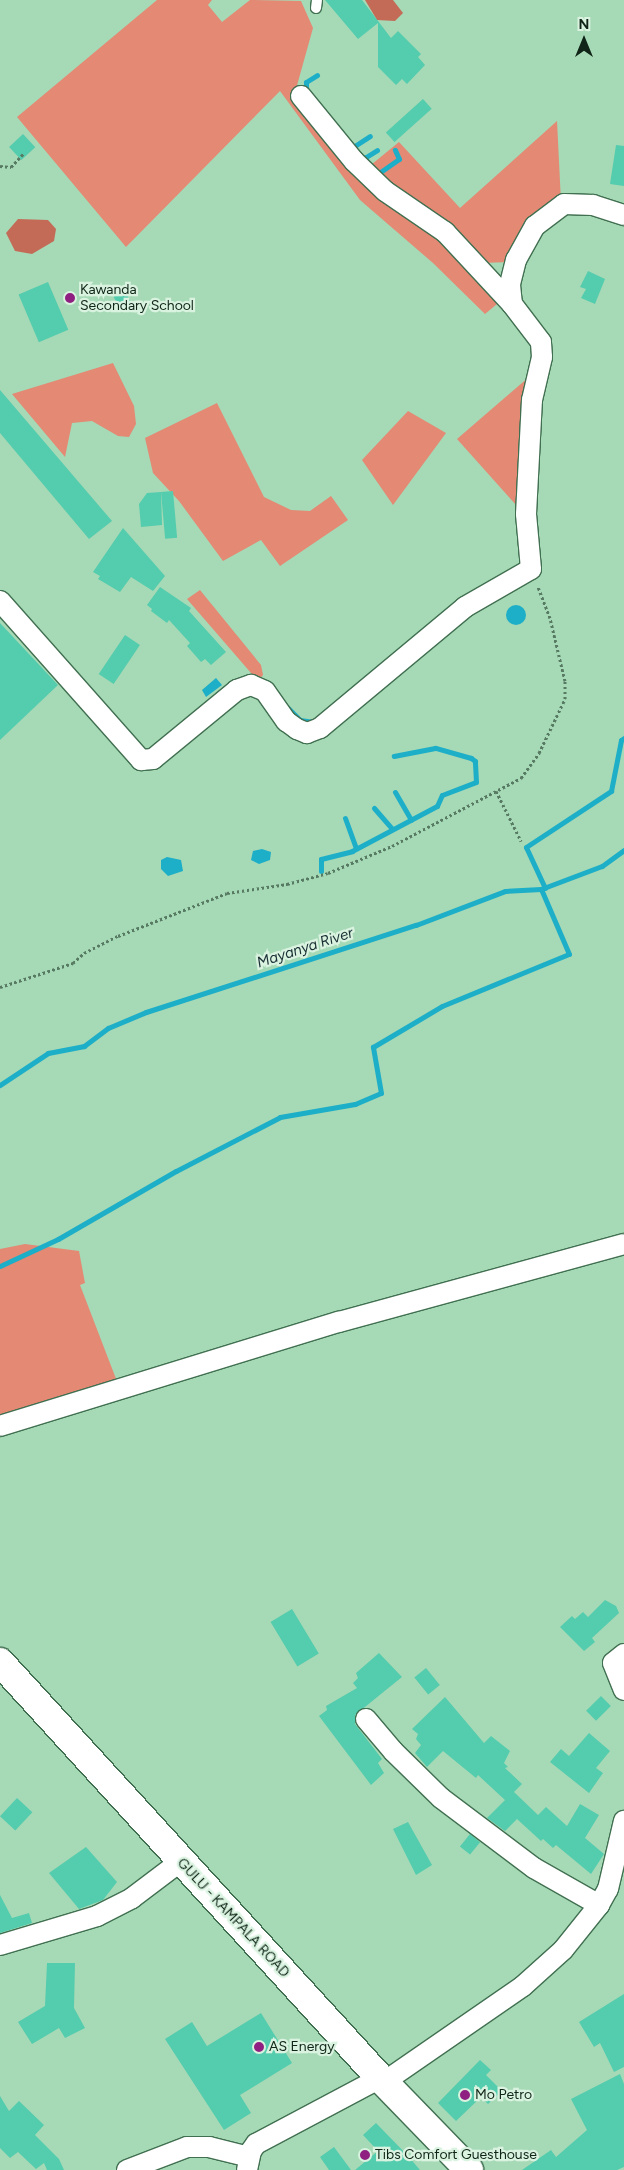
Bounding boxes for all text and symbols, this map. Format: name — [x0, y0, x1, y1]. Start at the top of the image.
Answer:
north arrow — [559, 15, 609, 65]
text: N — [579, 16, 589, 33]
place label: Kawanda Secondary School — [80, 282, 194, 314]
marker: Kawanda Secondary School — [64, 292, 76, 304]
water label: Mayanya River — [255, 924, 355, 972]
street label: GULU - KAMPALA ROAD — [173, 1855, 293, 1981]
place label: AS Energy — [269, 2039, 335, 2055]
marker: AS Energy — [253, 2041, 265, 2053]
place label: Mo Petro — [475, 2087, 532, 2103]
marker: Mo Petro — [459, 2089, 471, 2101]
place label: Tibs Comfort Guesthouse — [375, 2147, 537, 2163]
marker: Tibs Comfort Guesthouse — [359, 2149, 371, 2161]

